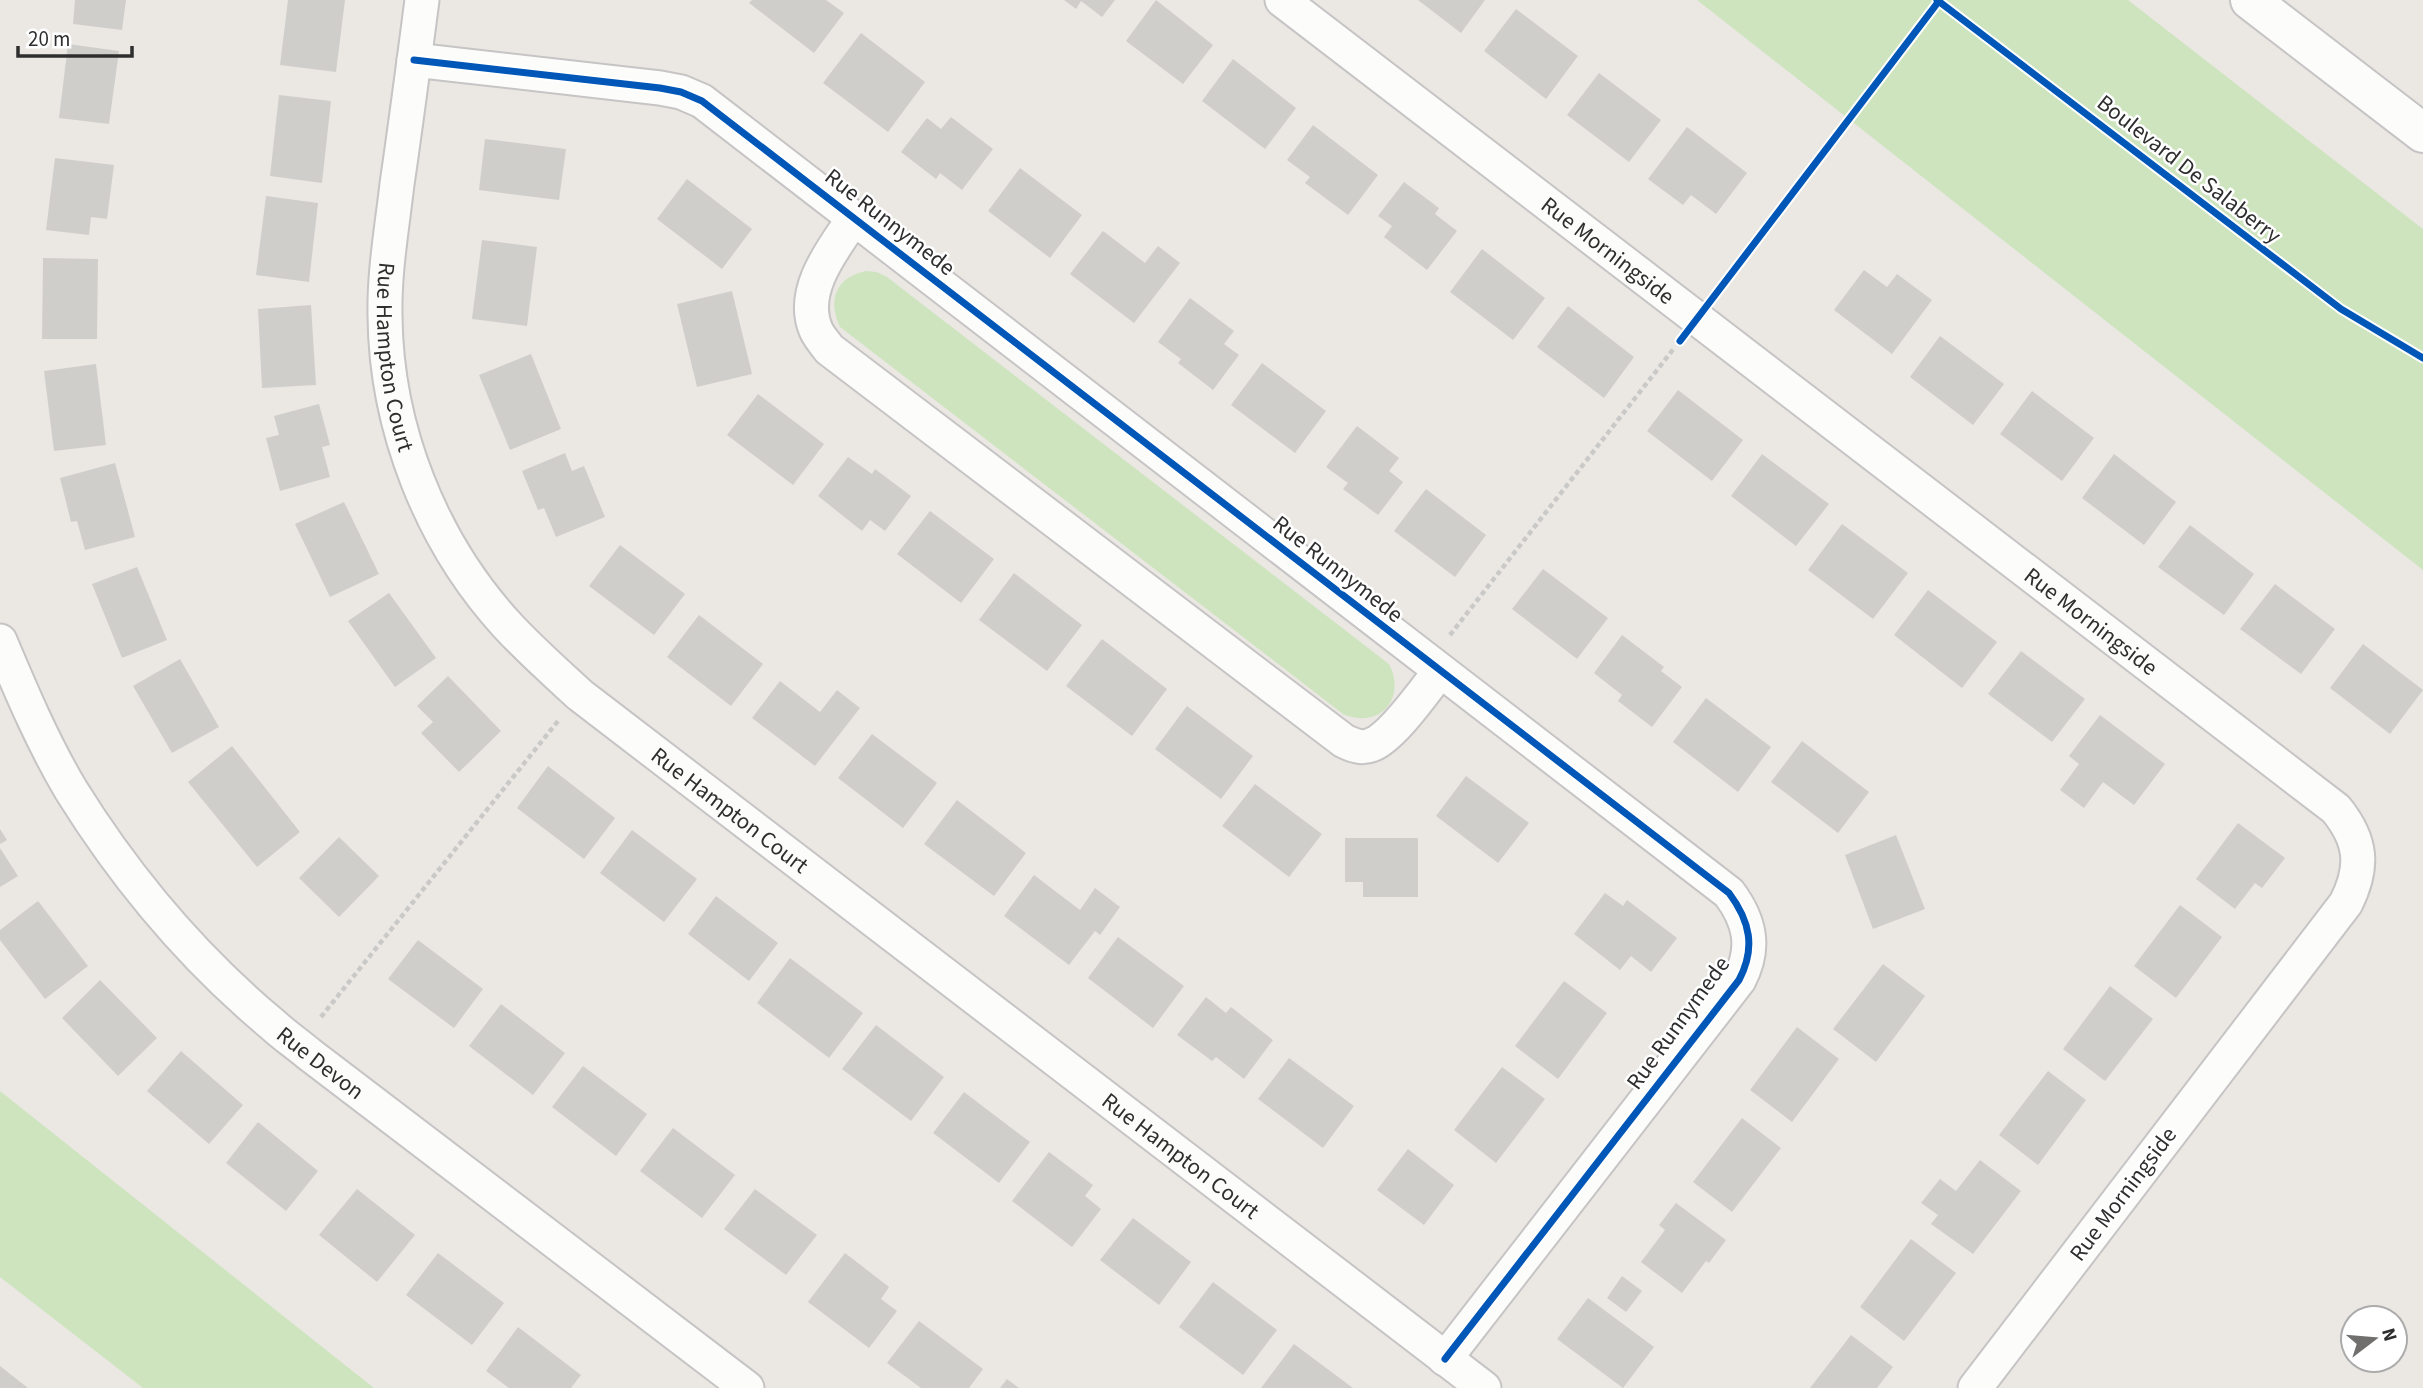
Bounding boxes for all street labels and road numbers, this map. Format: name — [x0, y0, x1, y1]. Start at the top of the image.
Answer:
street label: Boulevard De Salaberry — [2090, 86, 2288, 252]
street label: Rue Runnymede — [818, 160, 962, 284]
street label: Rue Morningside — [1534, 188, 1682, 312]
street label: Rue Hampton Court — [368, 261, 423, 456]
street label: Rue Runnymede — [1266, 507, 1410, 631]
street label: Rue Morningside — [2017, 559, 2165, 683]
street label: Rue Hampton Court — [644, 739, 816, 881]
street label: Rue Runnymede — [1618, 949, 1738, 1097]
street label: Rue Devon — [270, 1018, 371, 1107]
street label: Rue Hampton Court — [1095, 1084, 1267, 1227]
street label: Rue Morningside — [2061, 1120, 2185, 1268]

